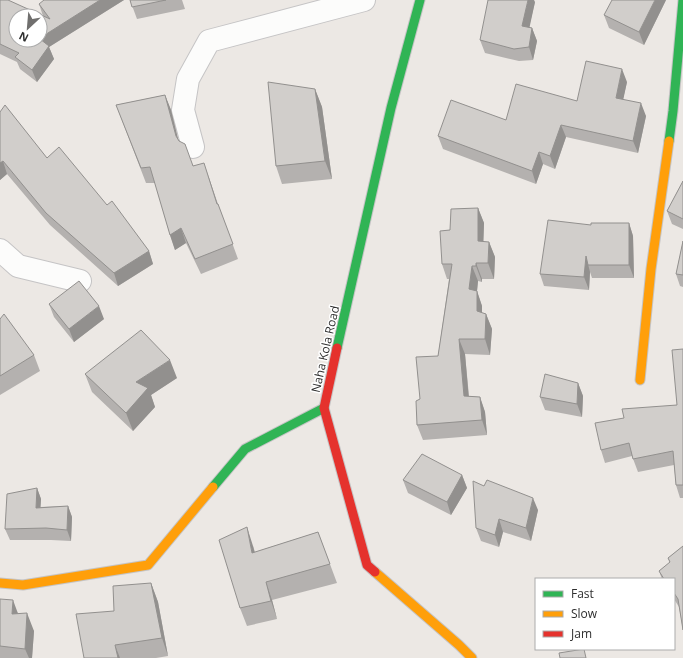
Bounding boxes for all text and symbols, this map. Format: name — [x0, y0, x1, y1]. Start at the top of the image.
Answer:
north arrow — [8, 8, 48, 48]
text: N — [16, 29, 31, 46]
street label: Naha Kola Road — [307, 304, 343, 394]
legend — [535, 578, 675, 650]
text: Fast — [571, 585, 594, 602]
text: Slow — [571, 605, 598, 622]
text: Jam — [570, 625, 592, 642]

